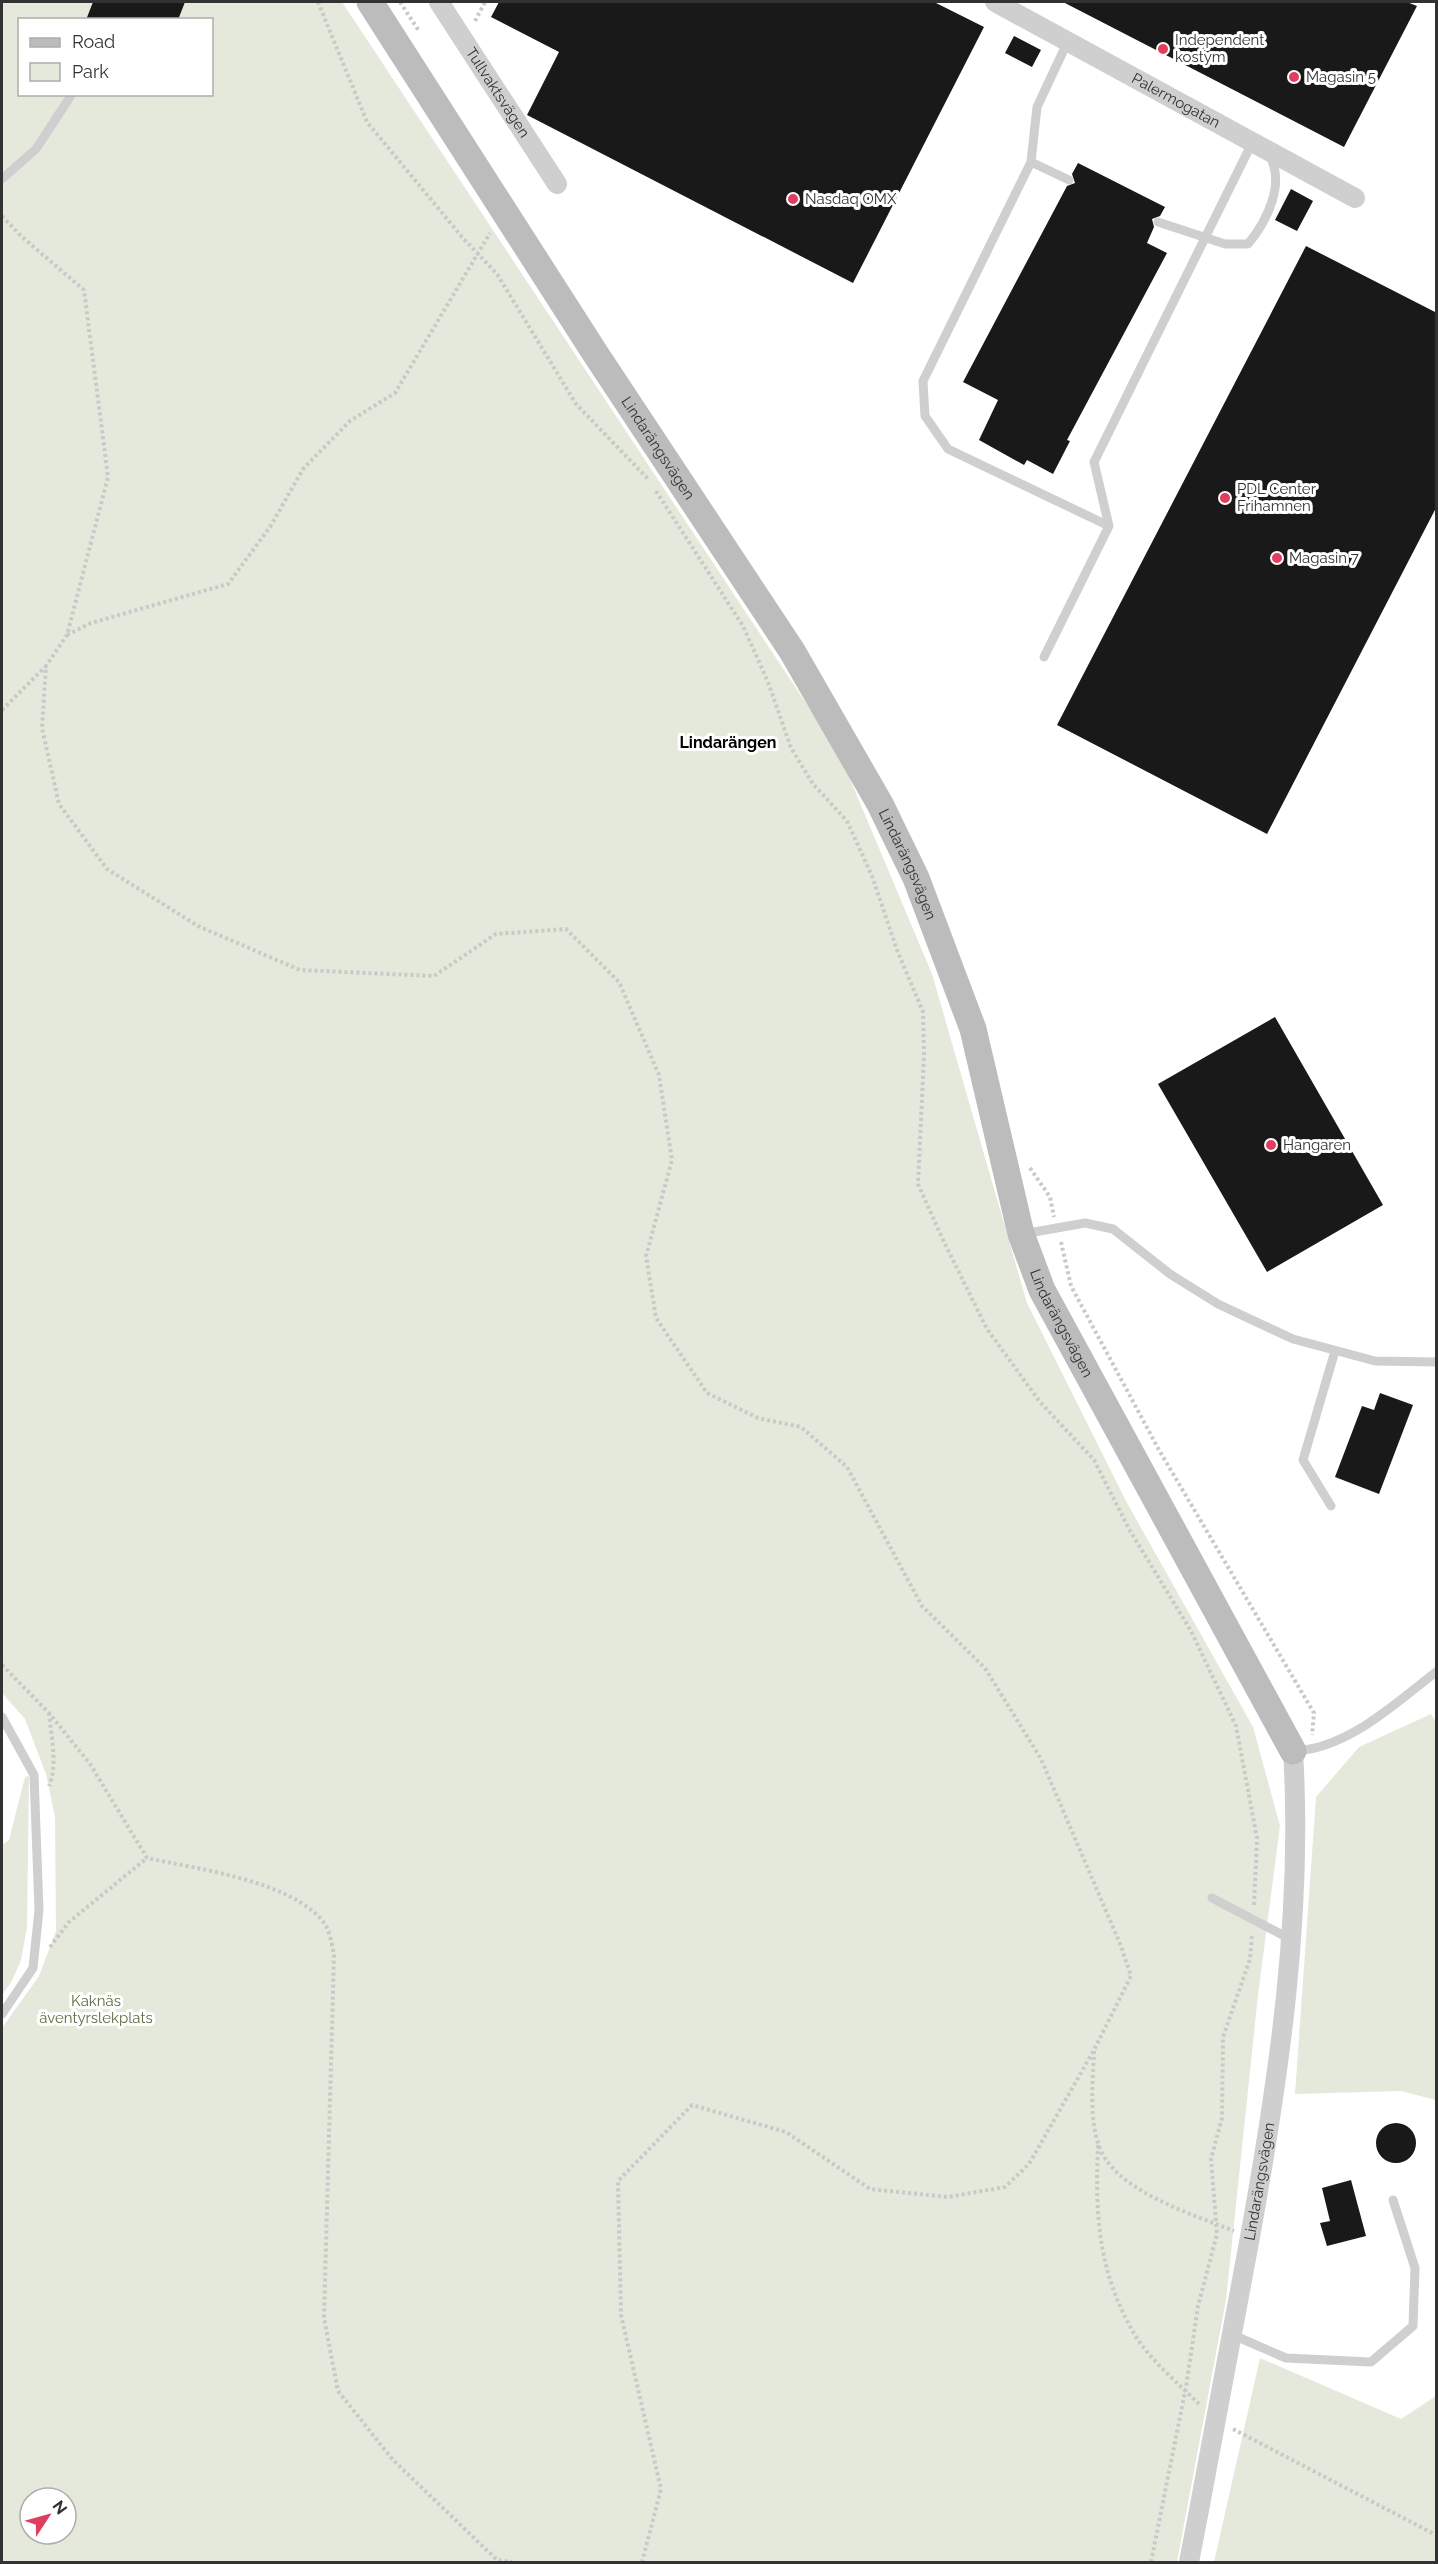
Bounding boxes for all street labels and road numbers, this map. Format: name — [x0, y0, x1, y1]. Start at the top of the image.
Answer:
street label: Tullvaktsvägen — [462, 44, 534, 141]
street label: Palermogatan — [1129, 69, 1223, 132]
street label: Lindarängsvägen — [617, 393, 698, 503]
street label: Lindarängsvägen — [875, 806, 940, 922]
street label: Lindarängsvägen — [1026, 1267, 1097, 1381]
street label: Lindarängsvägen — [1241, 2121, 1278, 2242]

